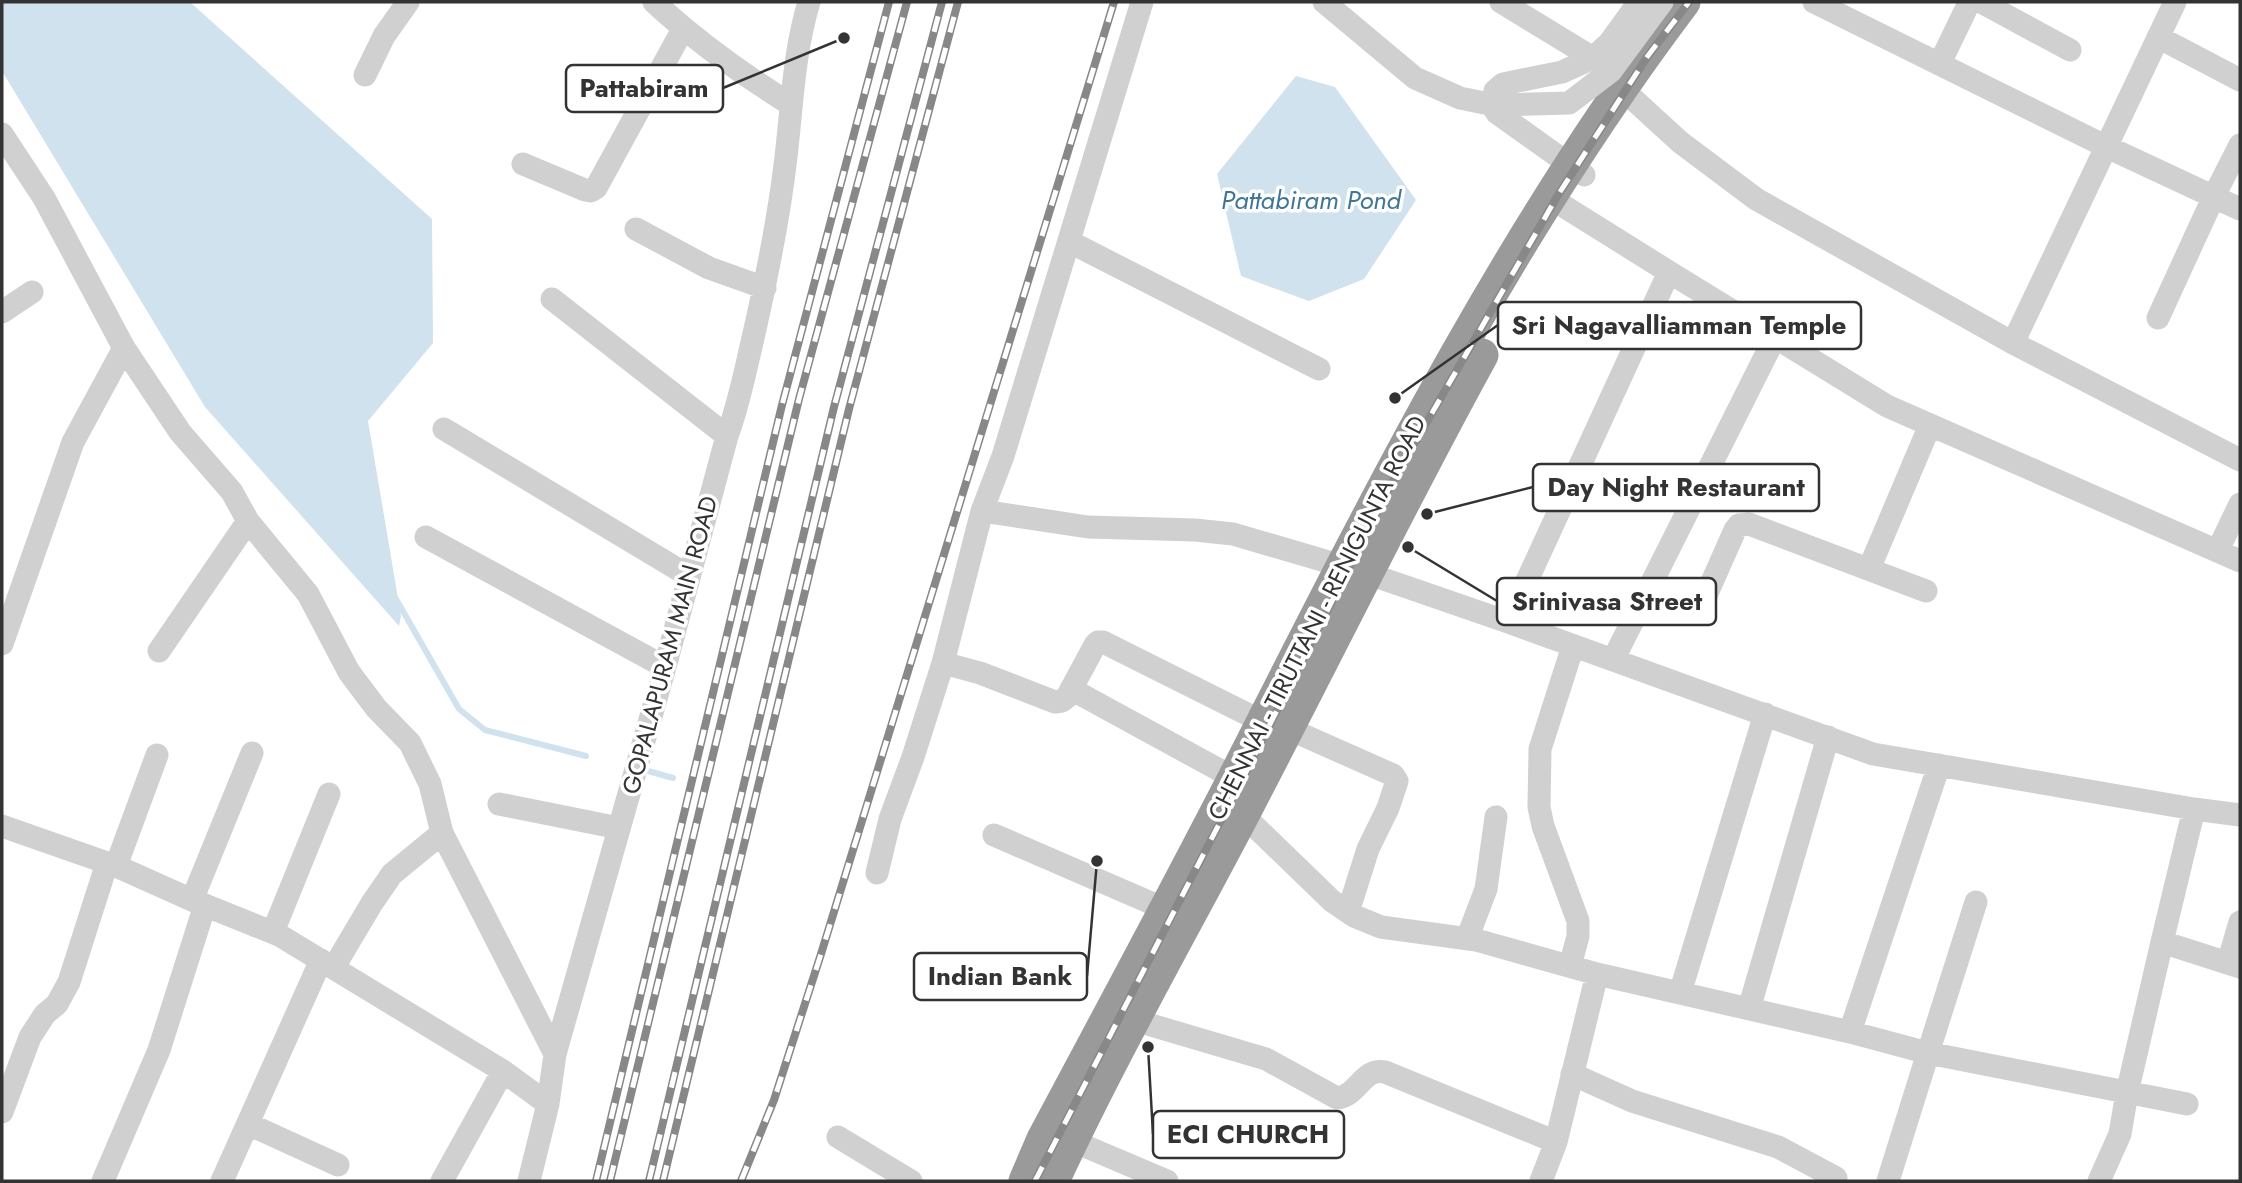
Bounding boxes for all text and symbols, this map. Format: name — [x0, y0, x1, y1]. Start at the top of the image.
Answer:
callout: Pattabiram — [566, 65, 723, 112]
text: Pattabiram — [579, 69, 709, 107]
water label: Pattabiram Pond — [1221, 181, 1403, 219]
callout: Sri Nagavalliamman Temple — [1498, 302, 1861, 349]
text: Sri Nagavalliamman Temple — [1512, 306, 1847, 344]
street label: CHENNAI - TIRUTTANI - RENIGUNTA ROAD — [1199, 409, 1434, 826]
callout: Day Night Restaurant — [1533, 464, 1819, 511]
text: Day Night Restaurant — [1547, 468, 1806, 506]
street label: GOPALAPURAM MAIN ROAD — [613, 492, 726, 798]
callout: Srinivasa Street — [1497, 578, 1716, 625]
text: Srinivasa Street — [1512, 582, 1703, 620]
callout: Indian Bank — [914, 953, 1087, 1000]
text: Indian Bank — [928, 957, 1072, 995]
callout: ECI CHURCH — [1153, 1111, 1344, 1158]
text: ECI CHURCH — [1167, 1115, 1329, 1153]

